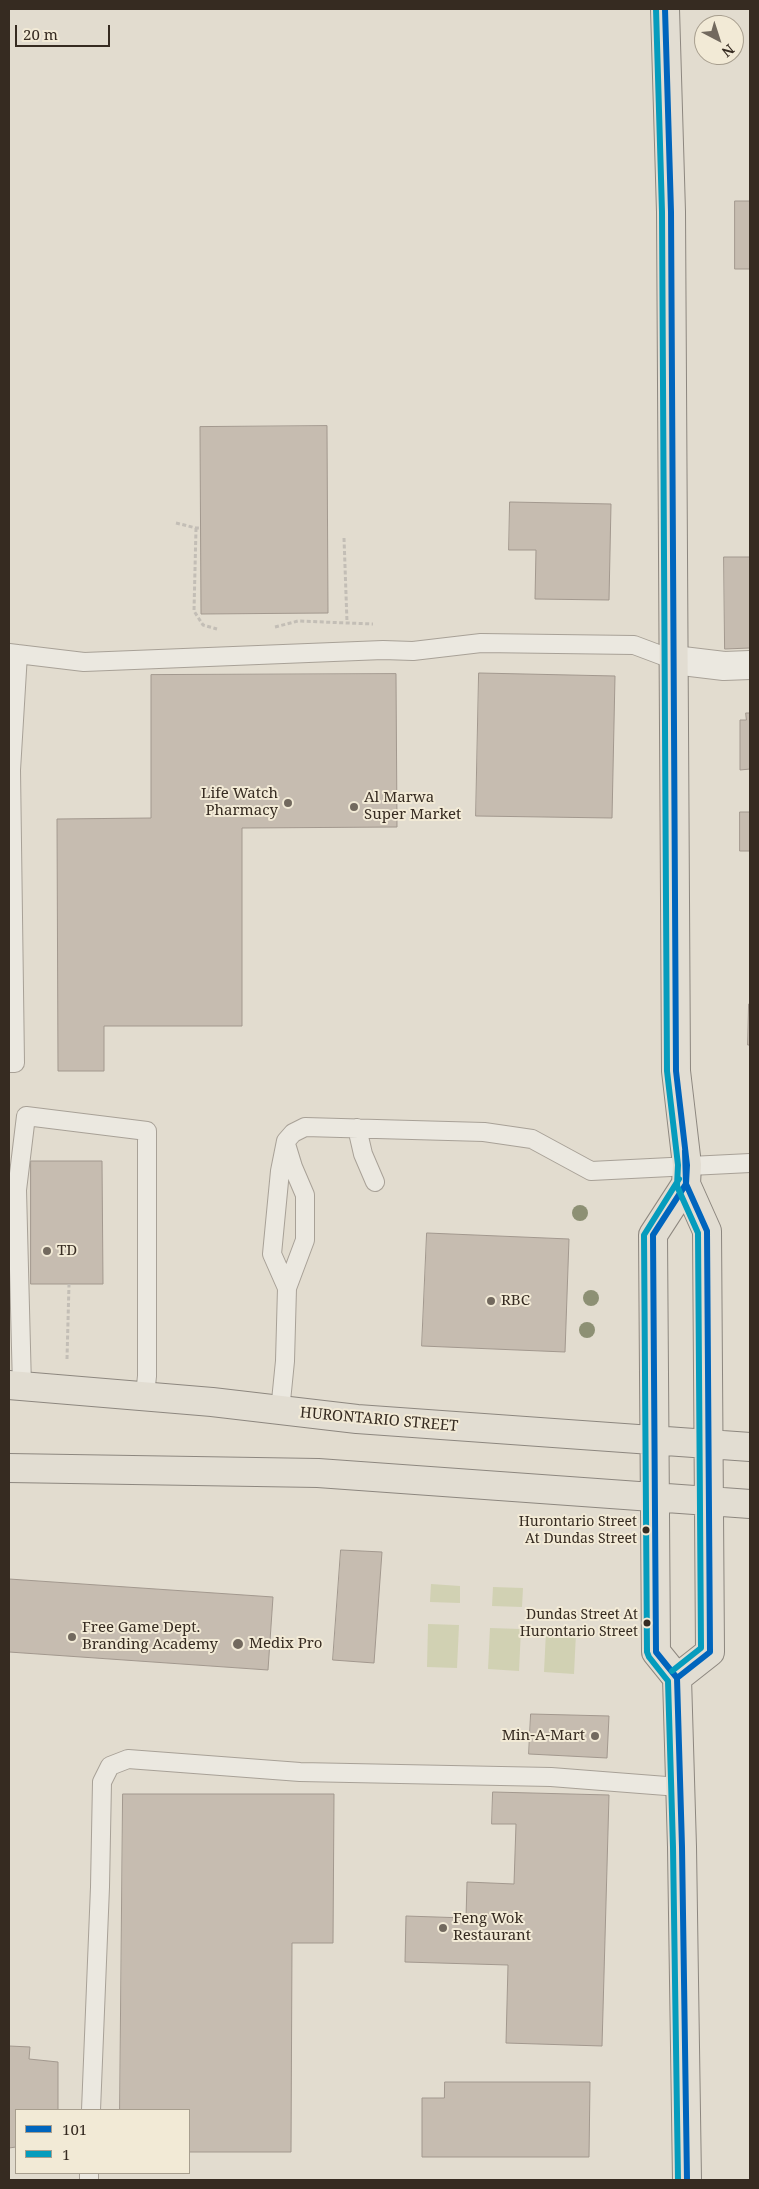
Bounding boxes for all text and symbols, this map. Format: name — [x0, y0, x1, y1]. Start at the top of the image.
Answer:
scale bar — [18, 15, 112, 47]
north arrow — [694, 15, 744, 65]
text: 20 m — [23, 24, 58, 44]
text: N — [718, 40, 739, 62]
place label: Life Watch Pharmacy — [201, 785, 278, 820]
place label: Al Marwa Super Market — [364, 789, 461, 824]
marker: Life Watch Pharmacy — [282, 797, 294, 809]
marker: Al Marwa Super Market — [348, 801, 360, 813]
place label: TD — [57, 1242, 77, 1260]
marker: TD — [41, 1245, 53, 1257]
place label: RBC — [501, 1292, 530, 1310]
marker: RBC — [485, 1295, 497, 1307]
street label: HURONTARIO STREET — [299, 1404, 459, 1436]
place label: Hurontario Street At Dundas Street — [519, 1514, 637, 1546]
marker: Hurontario Street At Dundas Street — [641, 1525, 651, 1535]
place label: Dundas Street At Hurontario Street — [520, 1607, 638, 1640]
marker: Dundas Street At Hurontario Street — [642, 1618, 652, 1628]
place label: Free Game Dept. Branding Academy — [82, 1619, 218, 1654]
marker: Free Game Dept. Branding Academy — [66, 1631, 78, 1643]
place label: Medix Pro — [249, 1635, 322, 1653]
marker: Medix Pro — [231, 1637, 245, 1651]
place label: Min-A-Mart — [502, 1727, 585, 1745]
marker: Min-A-Mart — [589, 1730, 601, 1742]
place label: Feng Wok Restaurant — [453, 1910, 531, 1945]
marker: Feng Wok Restaurant — [437, 1922, 449, 1934]
legend — [15, 2109, 190, 2174]
text: 101 — [62, 2119, 87, 2139]
text: 1 — [62, 2144, 70, 2164]

